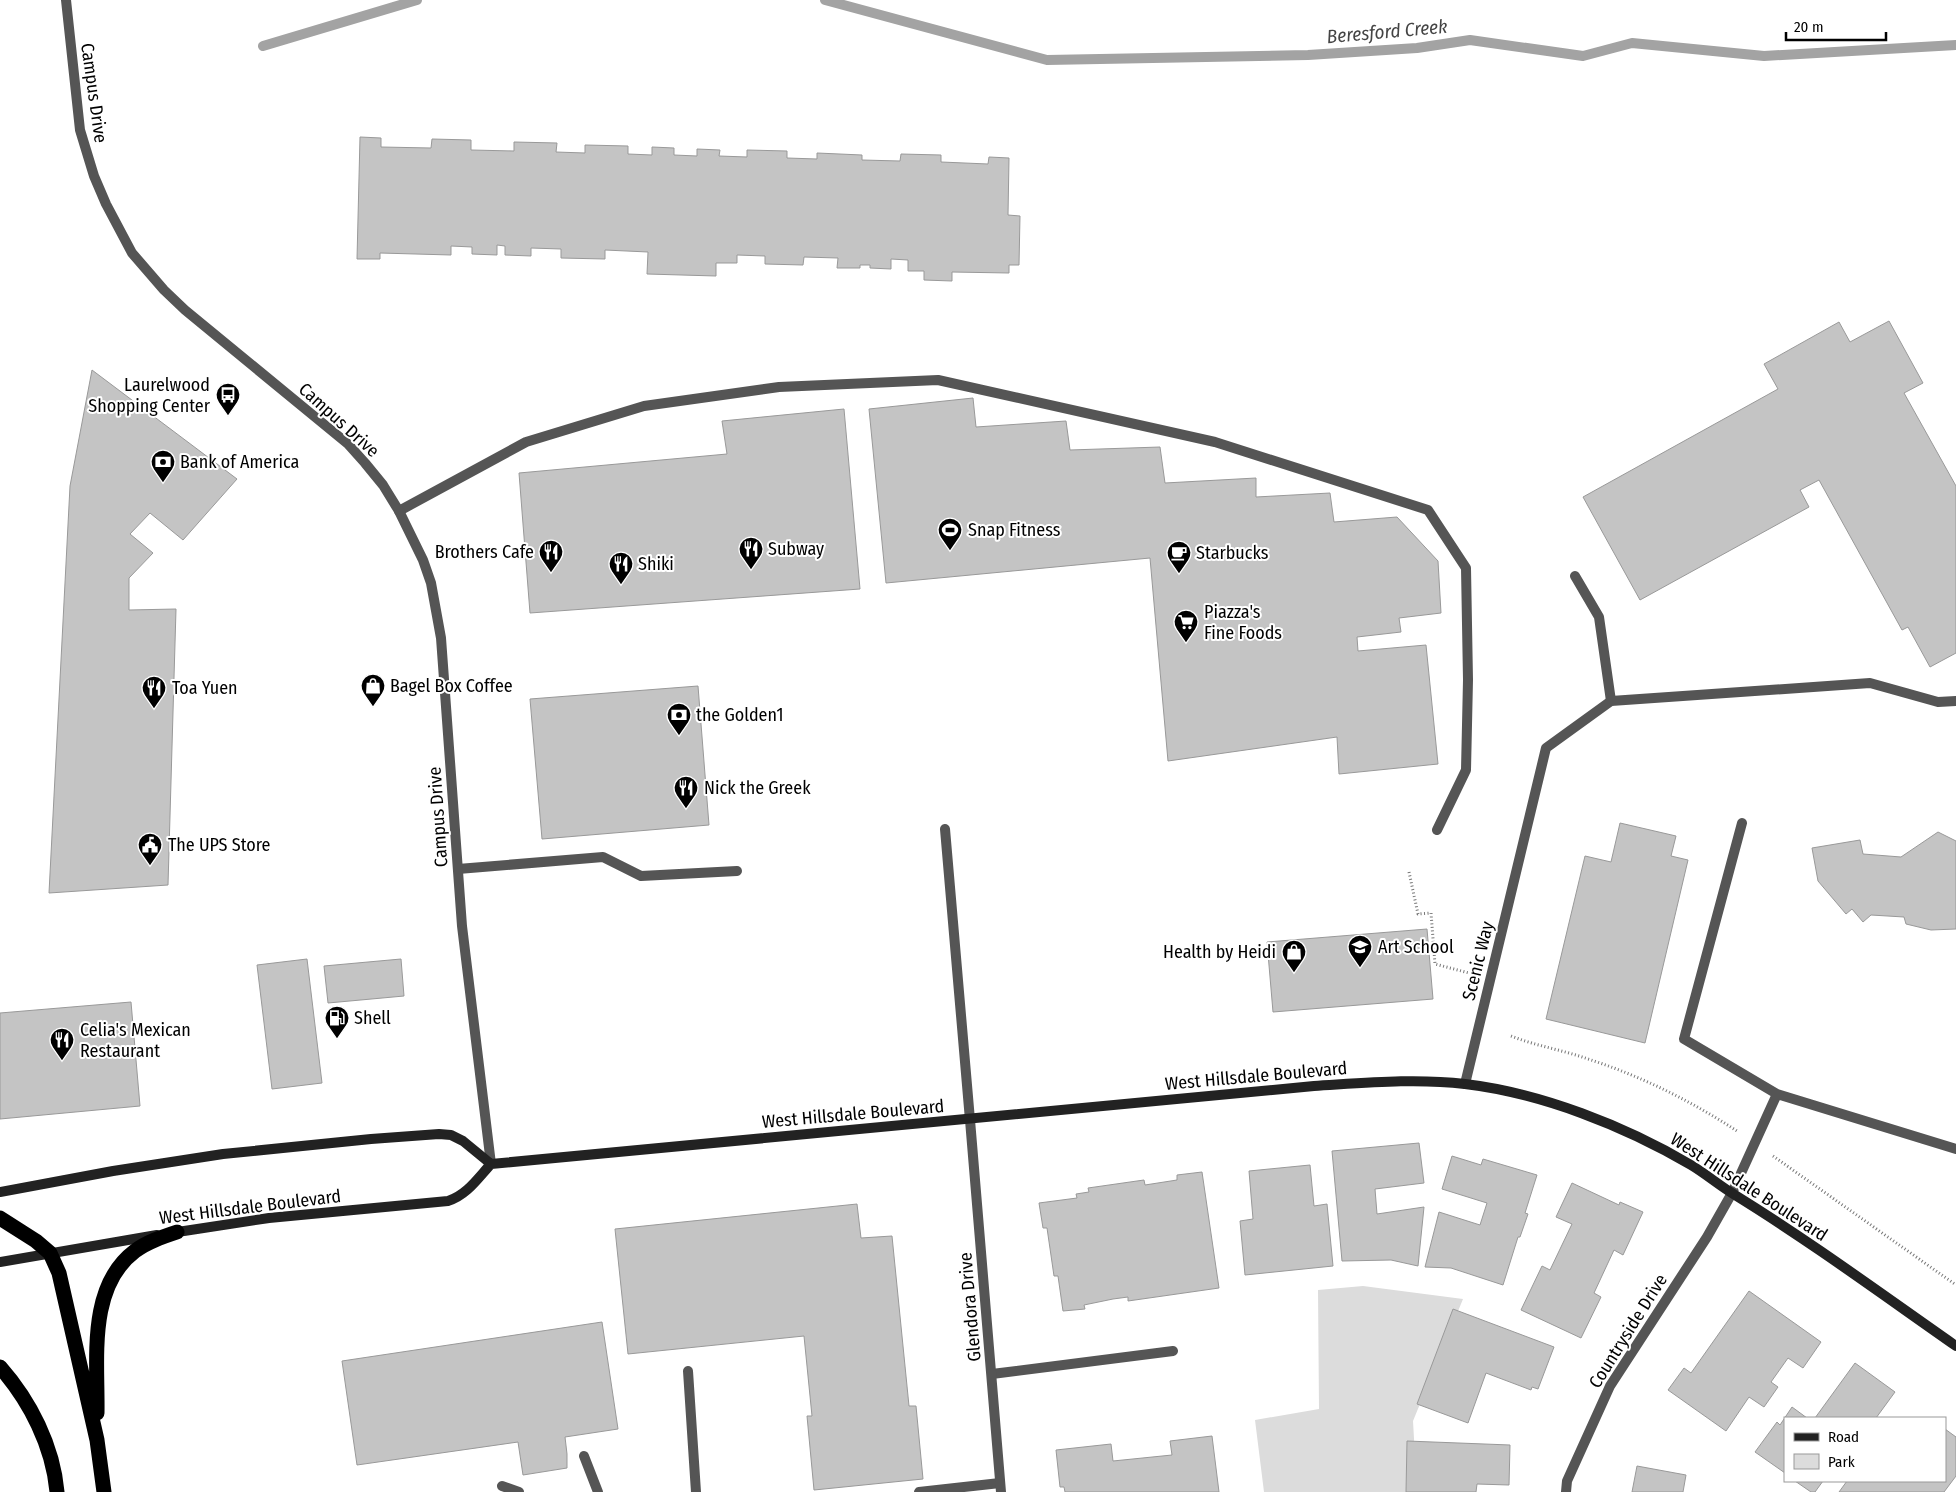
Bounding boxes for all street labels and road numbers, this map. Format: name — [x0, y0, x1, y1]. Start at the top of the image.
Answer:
street label: Campus Drive — [76, 42, 112, 144]
street label: Campus Drive — [294, 378, 384, 462]
street label: Campus Drive — [424, 766, 452, 868]
street label: Scenic Way — [1458, 919, 1498, 1003]
street label: West Hillsdale Boulevard — [1164, 1057, 1348, 1095]
street label: West Hillsdale Boulevard — [761, 1095, 945, 1133]
street label: West Hillsdale Boulevard — [1666, 1128, 1832, 1246]
street label: West Hillsdale Boulevard — [158, 1185, 342, 1229]
street label: Glendora Drive — [954, 1251, 986, 1362]
street label: Countryside Drive — [1584, 1270, 1672, 1392]

